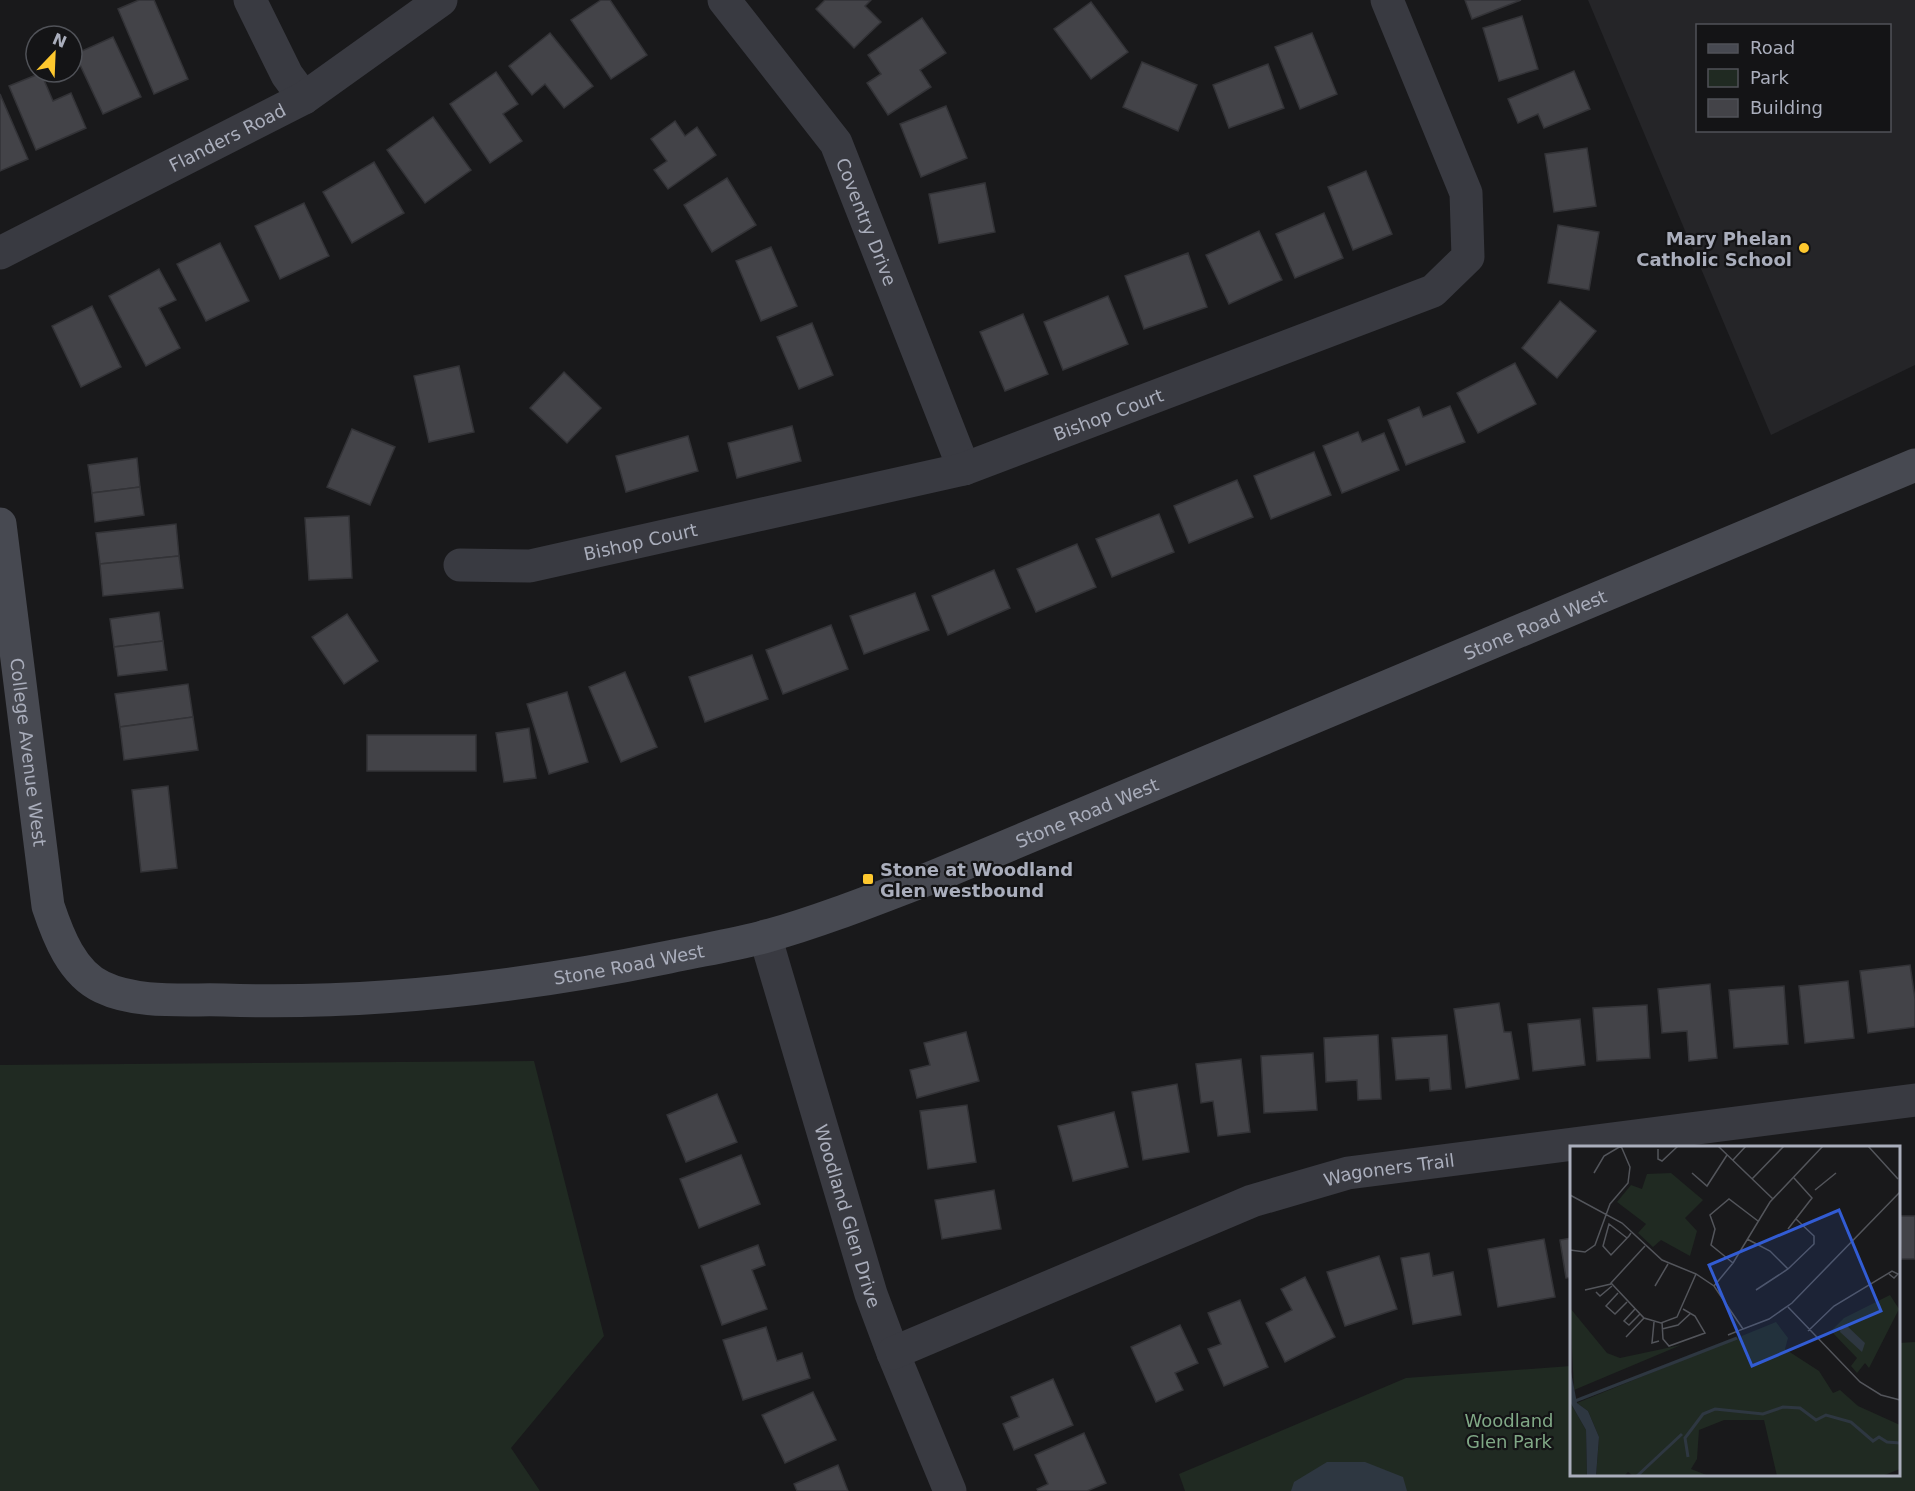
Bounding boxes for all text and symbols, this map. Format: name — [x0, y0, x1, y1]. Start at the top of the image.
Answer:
north arrow — [24, 24, 84, 84]
legend — [1696, 24, 1891, 132]
text: N — [50, 29, 70, 52]
text: Road — [1750, 37, 1795, 58]
text: Park — [1750, 67, 1789, 88]
text: Building — [1750, 97, 1823, 118]
street label: Flanders Road — [165, 99, 289, 176]
street label: Coventry Drive — [832, 155, 901, 288]
place label: Mary Phelan Catholic School — [1636, 228, 1792, 270]
marker: Mary Phelan Catholic School — [1797, 241, 1811, 255]
street label: Bishop Court — [1050, 384, 1166, 445]
street label: Bishop Court — [581, 518, 699, 564]
street label: Stone Road West — [1460, 585, 1609, 664]
street label: College Avenue West — [6, 657, 51, 848]
street label: Stone Road West — [1012, 773, 1161, 852]
place label: Stone at Woodland Glen westbound — [880, 859, 1073, 901]
marker: Stone at Woodland Glen westbound — [861, 872, 875, 886]
street label: Stone Road West — [552, 940, 706, 988]
street label: Woodland Glen Drive — [811, 1122, 886, 1310]
inset map — [1570, 1146, 1900, 1476]
street label: Wagoners Trail — [1321, 1149, 1456, 1190]
park label: Woodland Glen Park — [1464, 1410, 1554, 1452]

